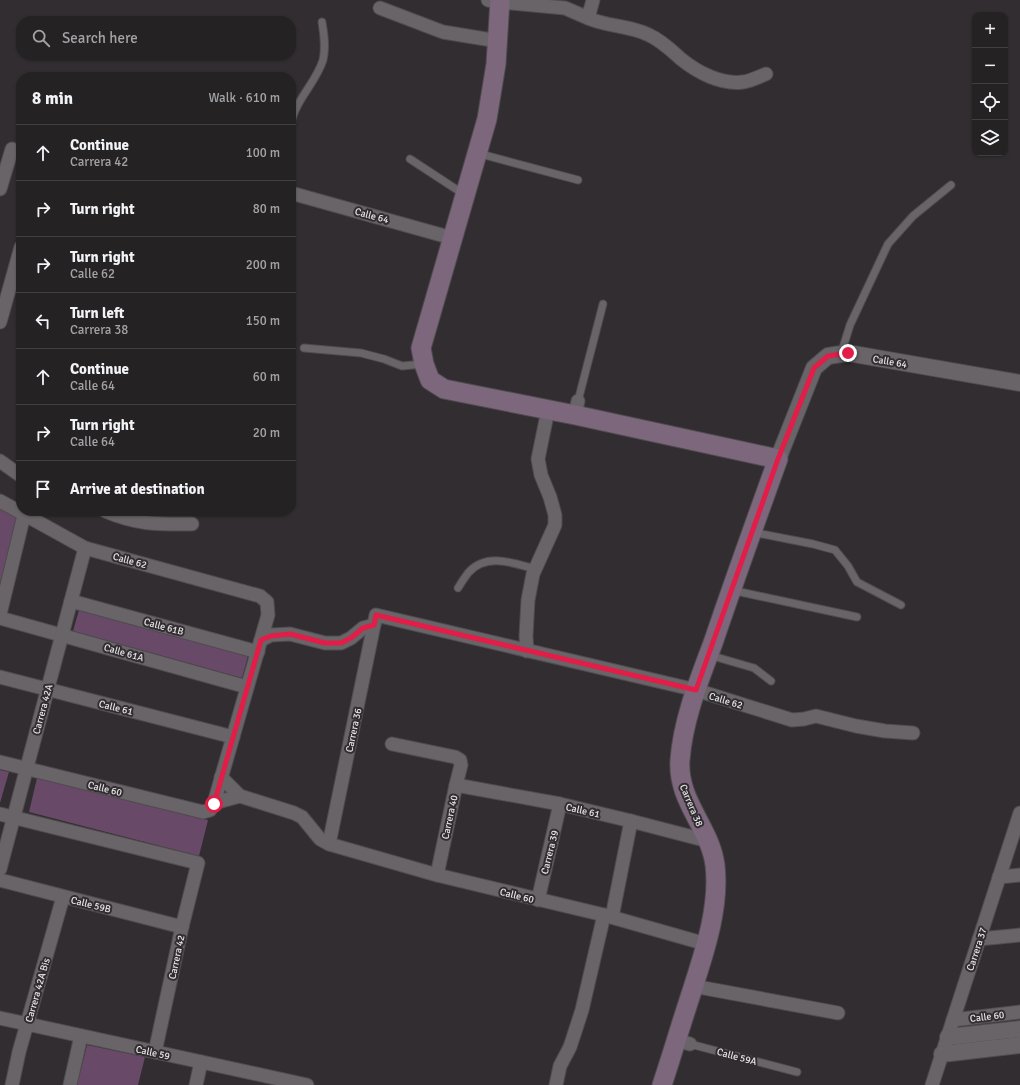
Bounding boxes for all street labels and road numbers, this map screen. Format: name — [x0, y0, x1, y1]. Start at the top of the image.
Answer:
street label: Calle 64 — [353, 206, 391, 226]
street label: Calle 64 — [872, 353, 909, 371]
street label: Calle 62 — [111, 551, 148, 571]
street label: Calle 61B — [142, 616, 185, 638]
street label: Calle 61A — [102, 642, 145, 664]
street label: Carrera 42A — [31, 683, 55, 735]
street label: Calle 62 — [707, 690, 744, 712]
street label: Calle 61 — [97, 698, 134, 718]
street label: Carrera 36 — [343, 707, 365, 753]
street label: Calle 60 — [86, 779, 123, 799]
street label: Carrera 38 — [677, 782, 705, 828]
street label: Carrera 40 — [439, 794, 461, 840]
street label: Calle 61 — [565, 801, 601, 821]
street label: Carrera 39 — [539, 829, 561, 875]
street label: Calle 60 — [498, 886, 535, 906]
street label: Calle 59B — [70, 894, 112, 916]
street label: Carrera 37 — [964, 926, 990, 973]
street label: Carrera 42 — [166, 934, 188, 980]
street label: Carrera 42A Bis — [23, 956, 53, 1024]
street label: Calle 60 — [969, 1009, 1005, 1025]
street label: Calle 59 — [135, 1044, 171, 1062]
street label: Calle 59A — [715, 1046, 758, 1068]

